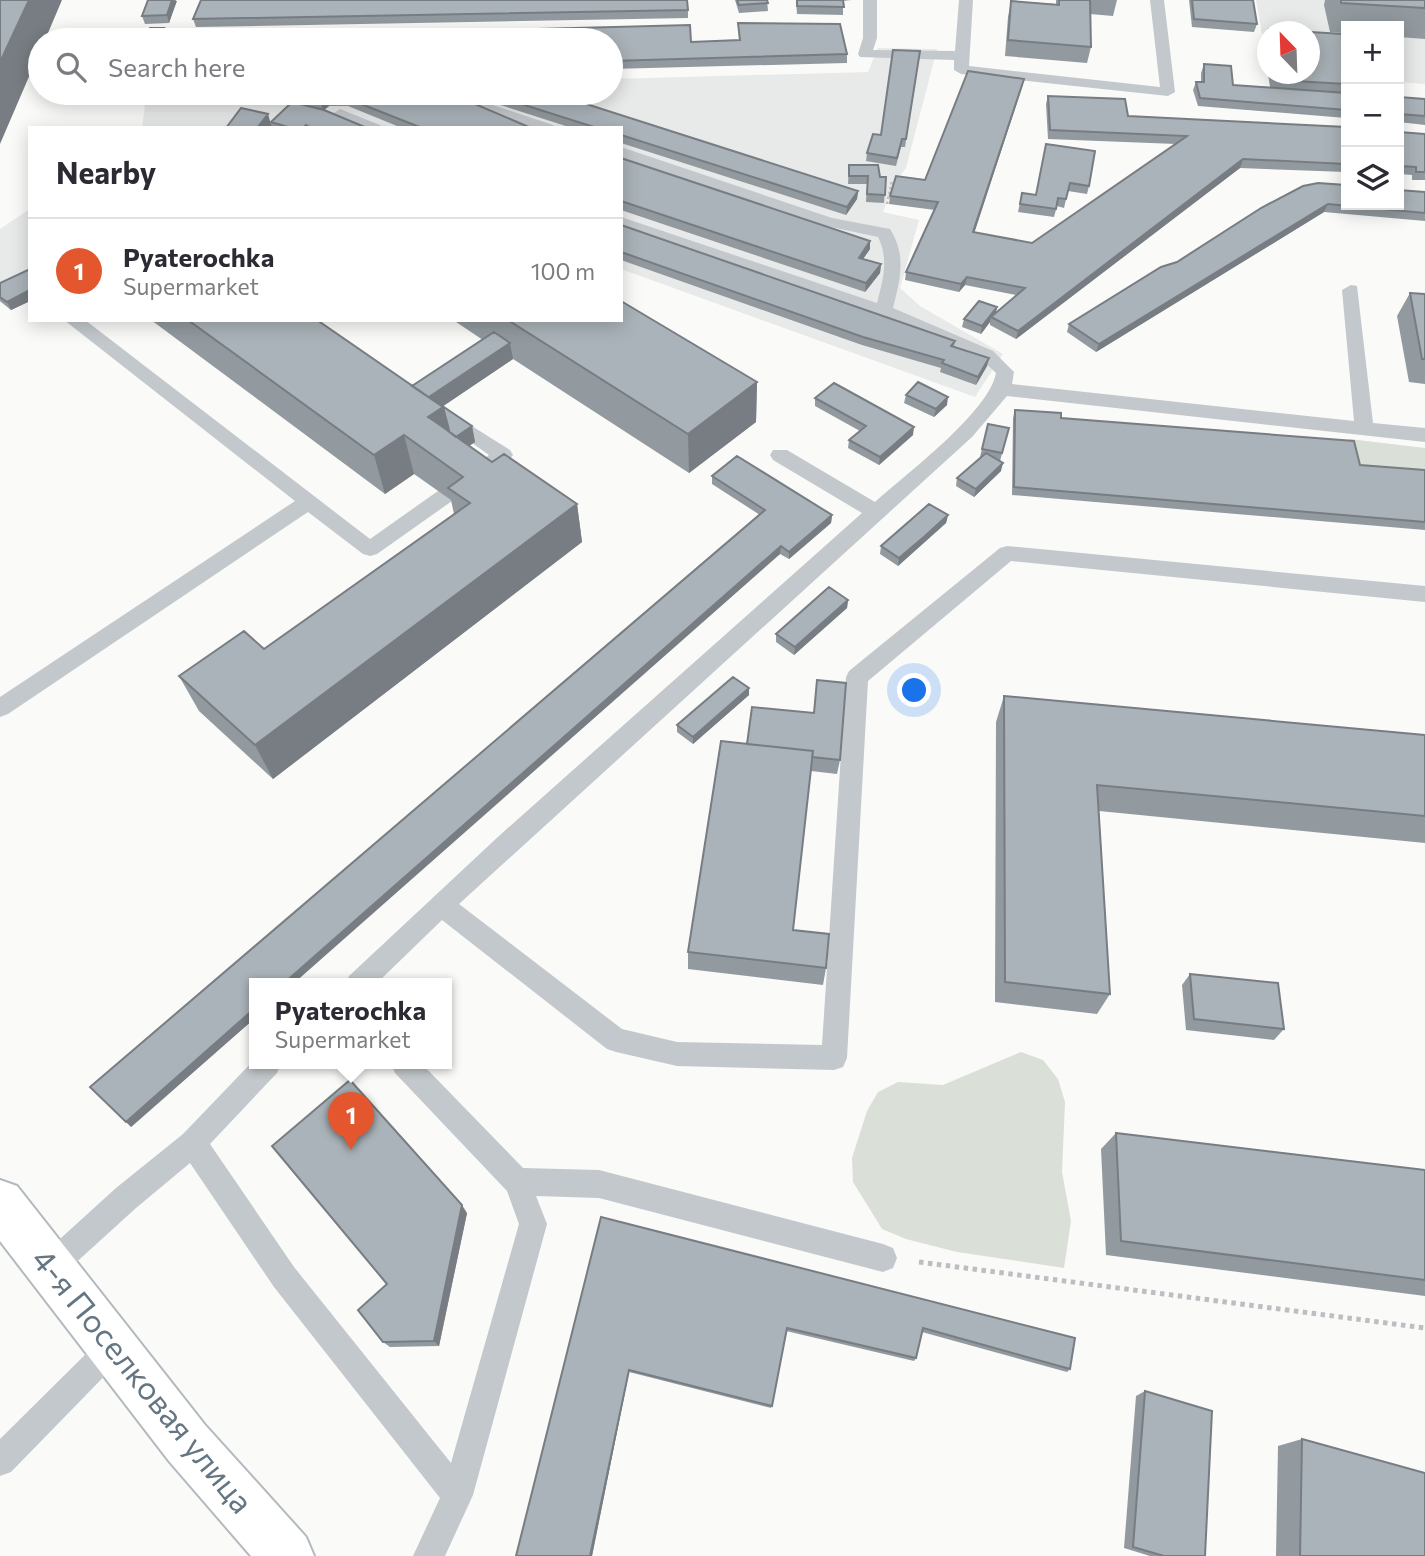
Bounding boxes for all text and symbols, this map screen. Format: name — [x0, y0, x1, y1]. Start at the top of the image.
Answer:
north arrow — [1257, 21, 1320, 84]
map controls — [1341, 21, 1404, 210]
button: + — [1341, 21, 1404, 84]
search box — [28, 28, 623, 105]
icon: search — [52, 48, 90, 86]
text: Search here — [108, 51, 246, 82]
button: − — [1341, 84, 1404, 147]
button: layers — [1341, 147, 1404, 210]
text: Nearby — [56, 153, 156, 190]
text: Pyaterochka — [123, 241, 274, 272]
text: 1 — [74, 257, 84, 285]
text: 100 m — [531, 257, 595, 285]
text: Supermarket — [123, 272, 259, 300]
your location — [897, 673, 931, 707]
popup — [249, 978, 452, 1069]
text: Pyaterochka — [275, 994, 426, 1025]
text: Supermarket — [275, 1025, 411, 1053]
pin: 1 — [328, 1092, 374, 1150]
street label: 4-я Поселковая улица — [24, 1239, 263, 1520]

